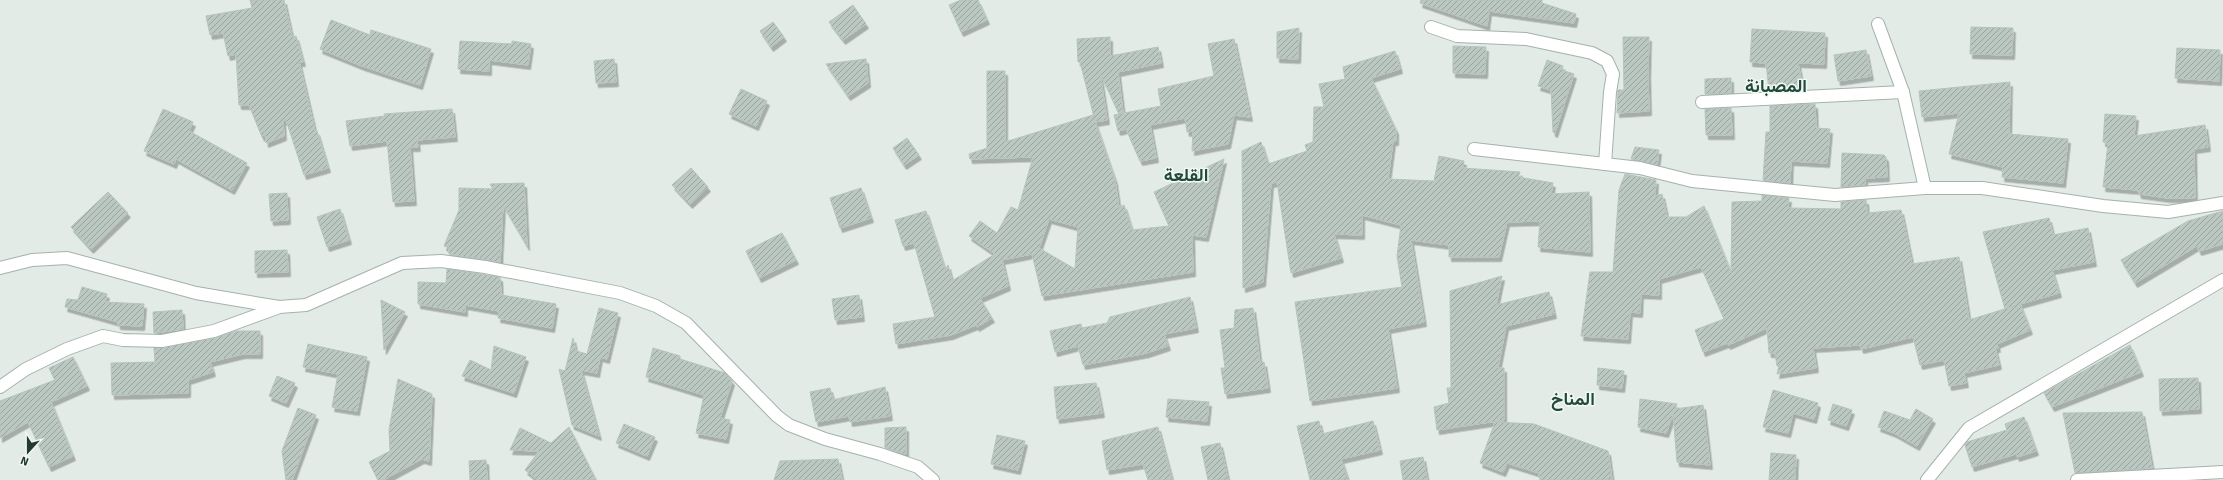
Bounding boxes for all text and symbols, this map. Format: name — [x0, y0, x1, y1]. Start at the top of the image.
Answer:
district label: المصبانة — [1745, 75, 1807, 97]
district label: القلعة — [1164, 164, 1208, 186]
district label: المناخ — [1551, 388, 1595, 411]
north arrow — [8, 432, 48, 472]
text: N — [19, 453, 30, 468]

